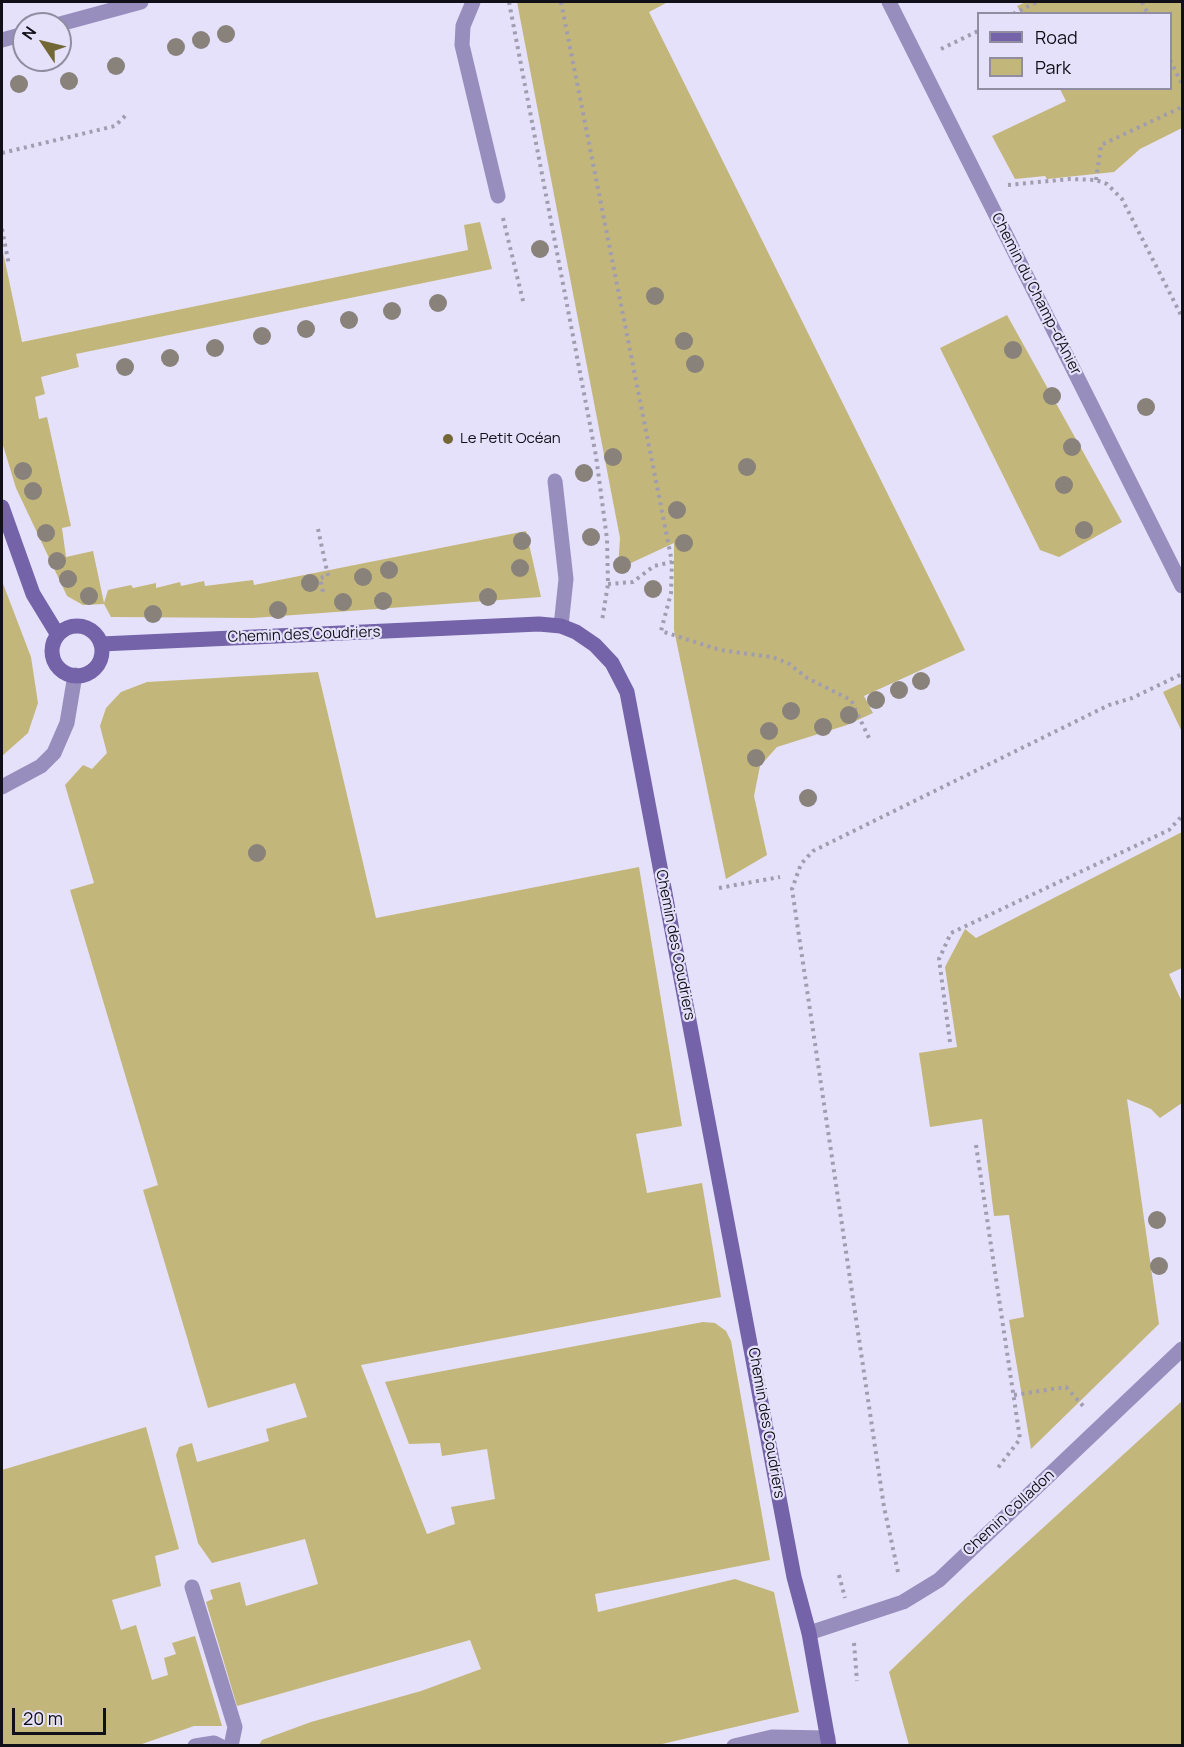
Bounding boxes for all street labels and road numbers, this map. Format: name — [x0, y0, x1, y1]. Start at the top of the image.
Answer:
street label: Chemin du Champ-d'Anier — [987, 210, 1085, 378]
street label: Chemin des Coudriers — [227, 623, 381, 647]
street label: Chemin des Coudriers — [652, 868, 698, 1022]
street label: Chemin des Coudriers — [744, 1346, 788, 1500]
street label: Chemin Colladon — [960, 1466, 1058, 1560]

